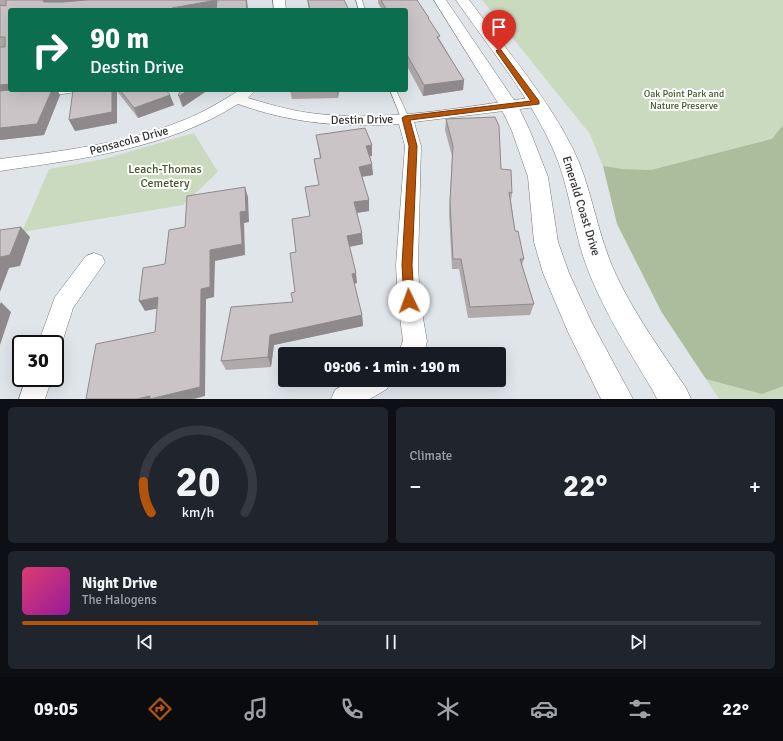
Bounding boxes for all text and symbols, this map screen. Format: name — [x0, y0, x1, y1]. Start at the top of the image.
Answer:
pin — [482, 10, 516, 51]
icon: arrive — [488, 16, 510, 38]
text: 90 m — [90, 22, 149, 56]
icon: right — [24, 24, 76, 76]
text: Destin Drive — [90, 56, 184, 78]
park label: Oak Point Park and Nature Preserve — [644, 88, 724, 112]
street label: Destin Drive — [331, 112, 393, 128]
street label: Pensacola Drive — [88, 123, 170, 159]
street label: Emerald Coast Drive — [559, 154, 603, 258]
park label: Leach-Thomas Cemetery — [128, 162, 202, 191]
position arrow — [388, 280, 430, 322]
speed limit sign: 30 — [12, 335, 64, 387]
text: 09:06 · 1 min · 190 m — [324, 358, 460, 376]
text: Climate — [410, 448, 452, 464]
text: 20 — [175, 457, 220, 508]
text: 22° — [563, 468, 607, 505]
text: − — [410, 473, 421, 500]
text: + — [749, 473, 761, 500]
text: km/h — [182, 504, 214, 521]
text: Night Drive — [82, 574, 157, 592]
text: The Halogens — [82, 592, 157, 608]
icon: previous — [134, 631, 156, 653]
icon: pause — [380, 631, 402, 653]
icon: next — [627, 631, 649, 653]
icon: directions — [146, 695, 174, 723]
icon: music — [242, 695, 270, 723]
icon: phone — [338, 695, 366, 723]
icon: climate — [434, 695, 462, 723]
icon: car — [530, 695, 558, 723]
icon: filters — [626, 695, 654, 723]
text: 09:05 — [34, 698, 78, 720]
text: 22° — [722, 698, 749, 720]

